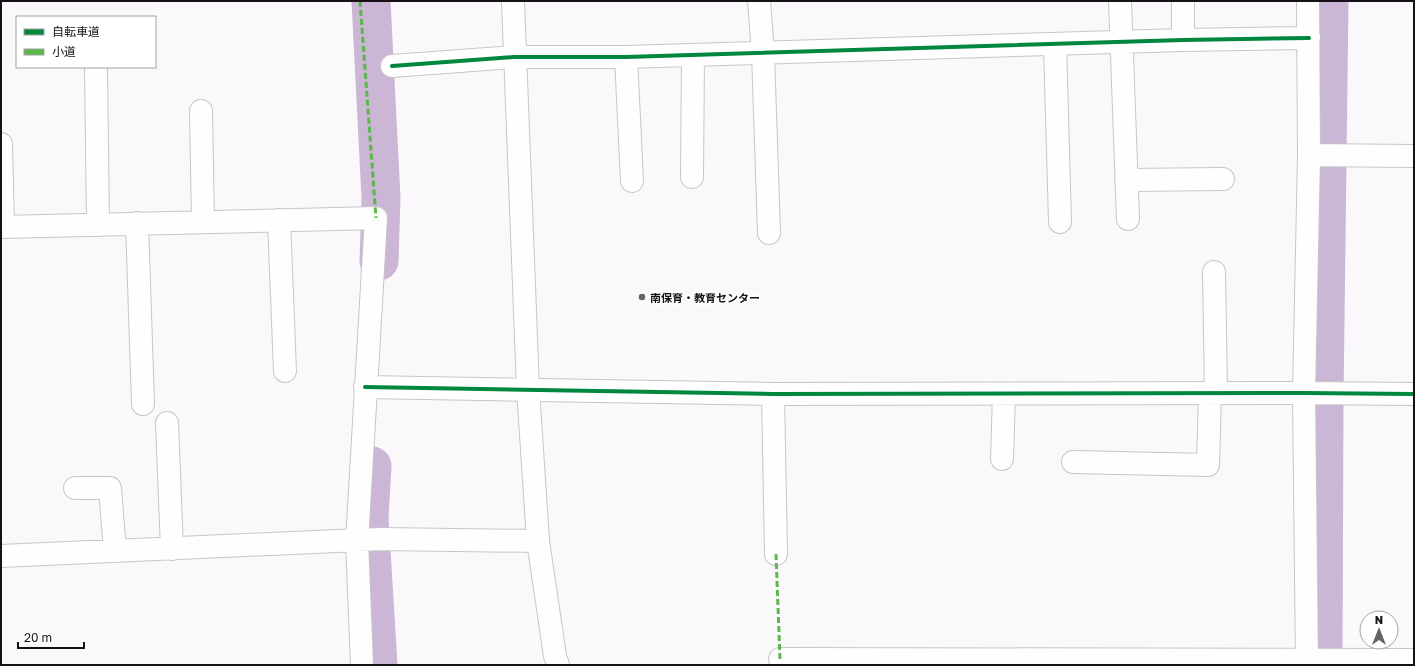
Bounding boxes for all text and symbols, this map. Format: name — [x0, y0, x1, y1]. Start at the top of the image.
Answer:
legend — [16, 16, 156, 68]
text: 自転車道 — [52, 24, 100, 39]
text: 小道 — [52, 44, 76, 59]
place label: 南保育・教育センター — [650, 291, 760, 304]
marker: 南保育・教育センター — [637, 292, 647, 302]
north arrow — [1359, 610, 1399, 650]
text: N — [1375, 613, 1383, 626]
scale bar — [18, 624, 84, 650]
text: 20 m — [24, 630, 52, 645]

